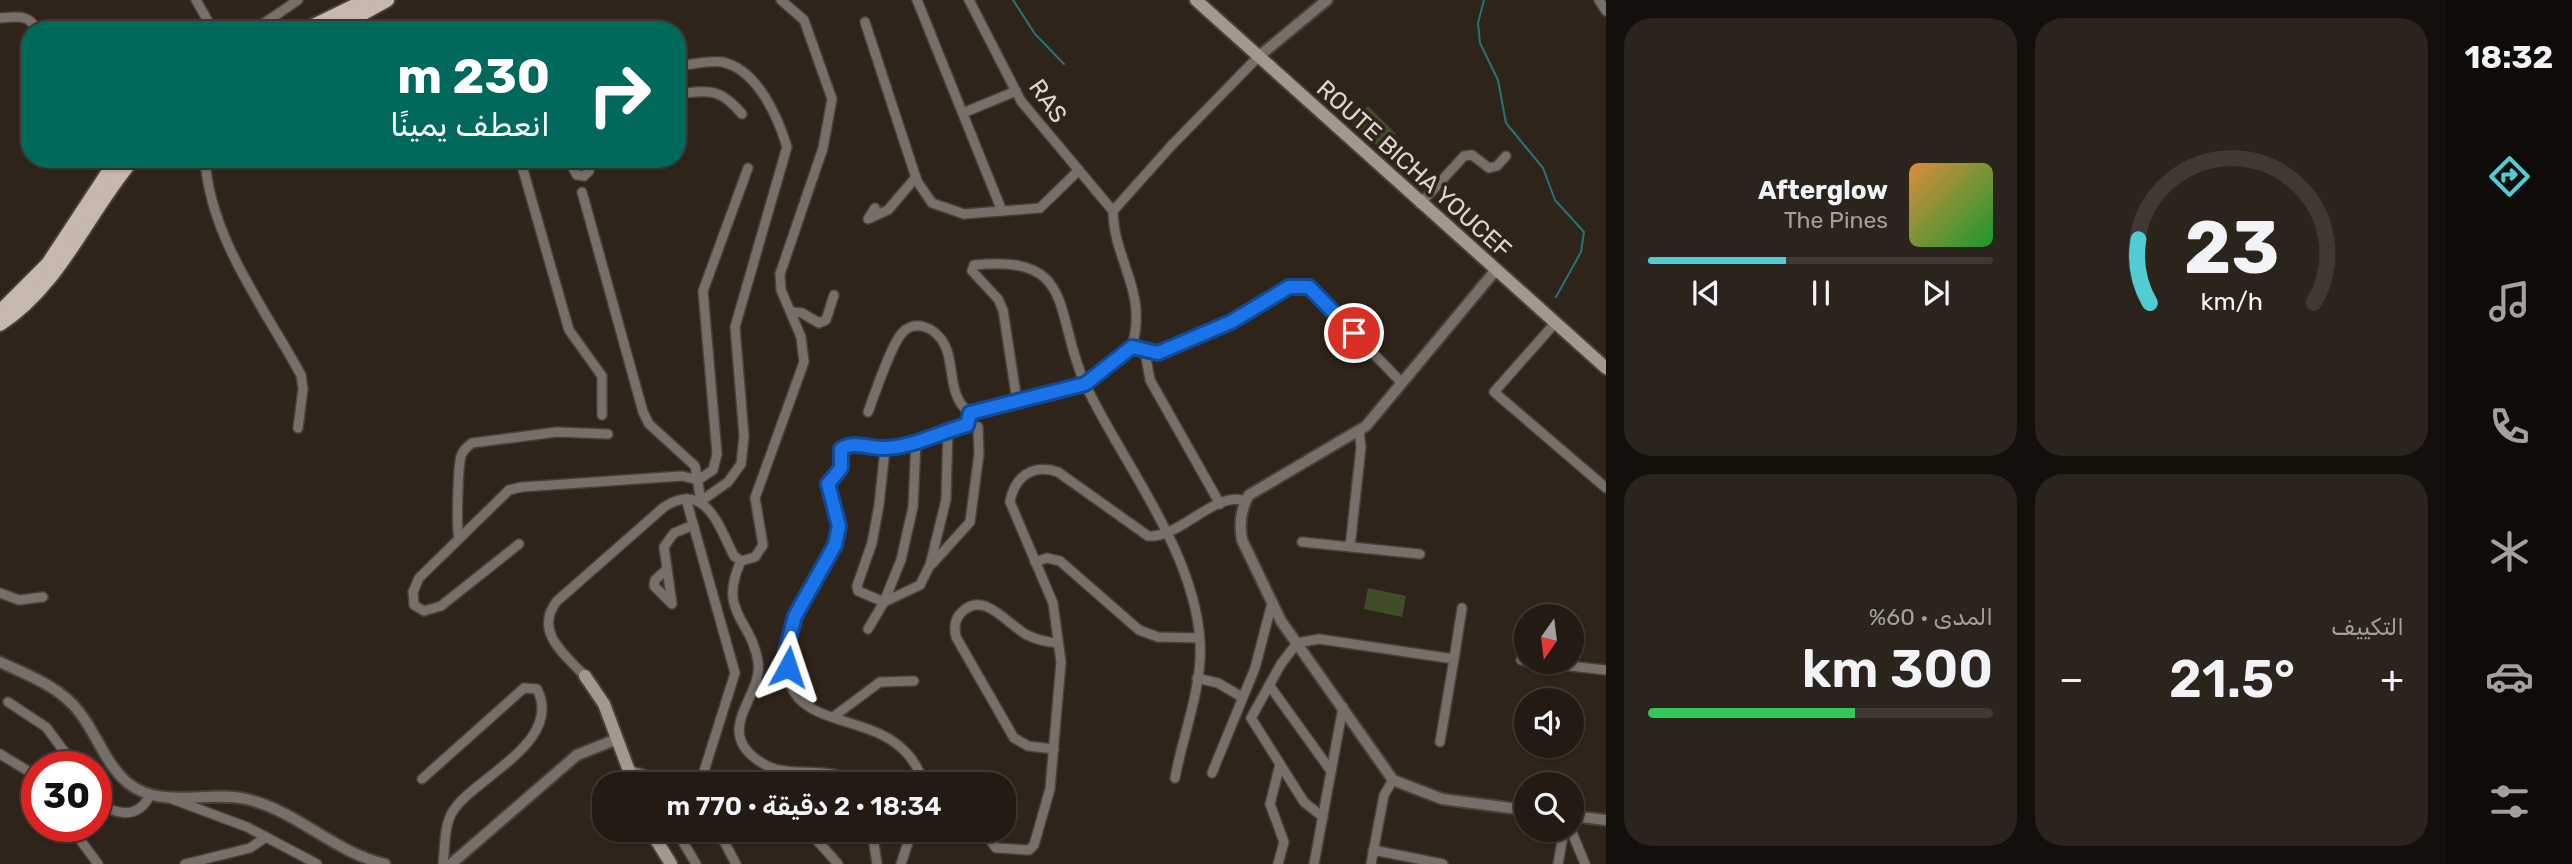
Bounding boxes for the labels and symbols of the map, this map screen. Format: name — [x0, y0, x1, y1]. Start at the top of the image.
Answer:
street label: RAS — [1023, 74, 1073, 128]
street label: ROUTE BICHA YOUCEF — [1311, 74, 1517, 264]
pin — [1324, 303, 1384, 363]
north arrow — [1514, 604, 1584, 674]
position arrow — [751, 630, 825, 704]
speed limit sign: 30 — [21, 751, 112, 842]

